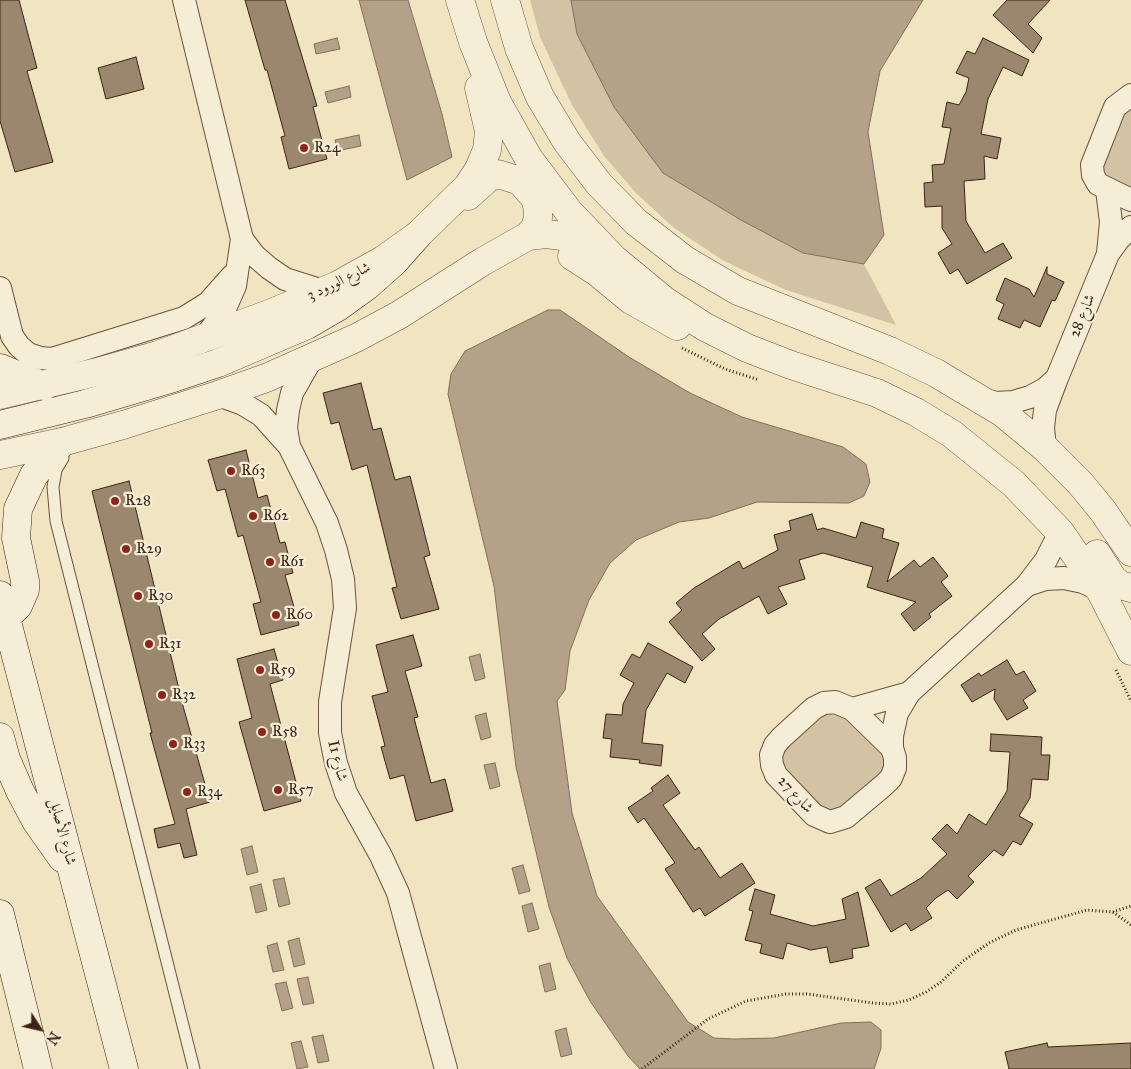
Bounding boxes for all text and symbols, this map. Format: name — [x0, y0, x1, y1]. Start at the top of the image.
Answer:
place label: R24 — [314, 139, 340, 157]
marker: R24 — [298, 142, 310, 154]
street label: شارع الورود 3 — [304, 259, 374, 305]
street label: شارع 28 — [1066, 292, 1100, 340]
place label: R63 — [241, 462, 265, 480]
marker: R63 — [225, 465, 237, 477]
place label: R28 — [125, 492, 151, 510]
marker: R28 — [109, 495, 121, 507]
place label: R62 — [263, 507, 289, 525]
marker: R62 — [247, 510, 259, 522]
place label: R29 — [136, 540, 162, 558]
marker: R29 — [120, 543, 132, 555]
place label: R61 — [280, 553, 304, 571]
marker: R61 — [264, 556, 276, 568]
place label: R30 — [148, 587, 173, 605]
marker: R30 — [132, 590, 144, 602]
place label: R60 — [286, 606, 313, 624]
marker: R60 — [270, 609, 282, 621]
place label: R31 — [159, 635, 181, 653]
marker: R31 — [143, 638, 155, 650]
place label: R59 — [270, 661, 296, 679]
marker: R59 — [254, 664, 266, 676]
place label: R32 — [172, 686, 196, 704]
marker: R32 — [156, 689, 168, 701]
place label: R58 — [272, 723, 298, 741]
marker: R58 — [256, 726, 268, 738]
place label: R33 — [183, 735, 206, 753]
marker: R33 — [167, 738, 179, 750]
street label: I1 شارع — [323, 739, 351, 783]
street label: شارع 27 — [773, 773, 817, 817]
place label: R57 — [288, 781, 314, 799]
place label: R34 — [197, 783, 222, 801]
marker: R57 — [272, 784, 284, 796]
marker: R34 — [181, 786, 193, 798]
street label: شارع الأصايل — [44, 797, 80, 867]
north arrow — [15, 1004, 65, 1054]
text: N — [42, 1028, 63, 1048]

